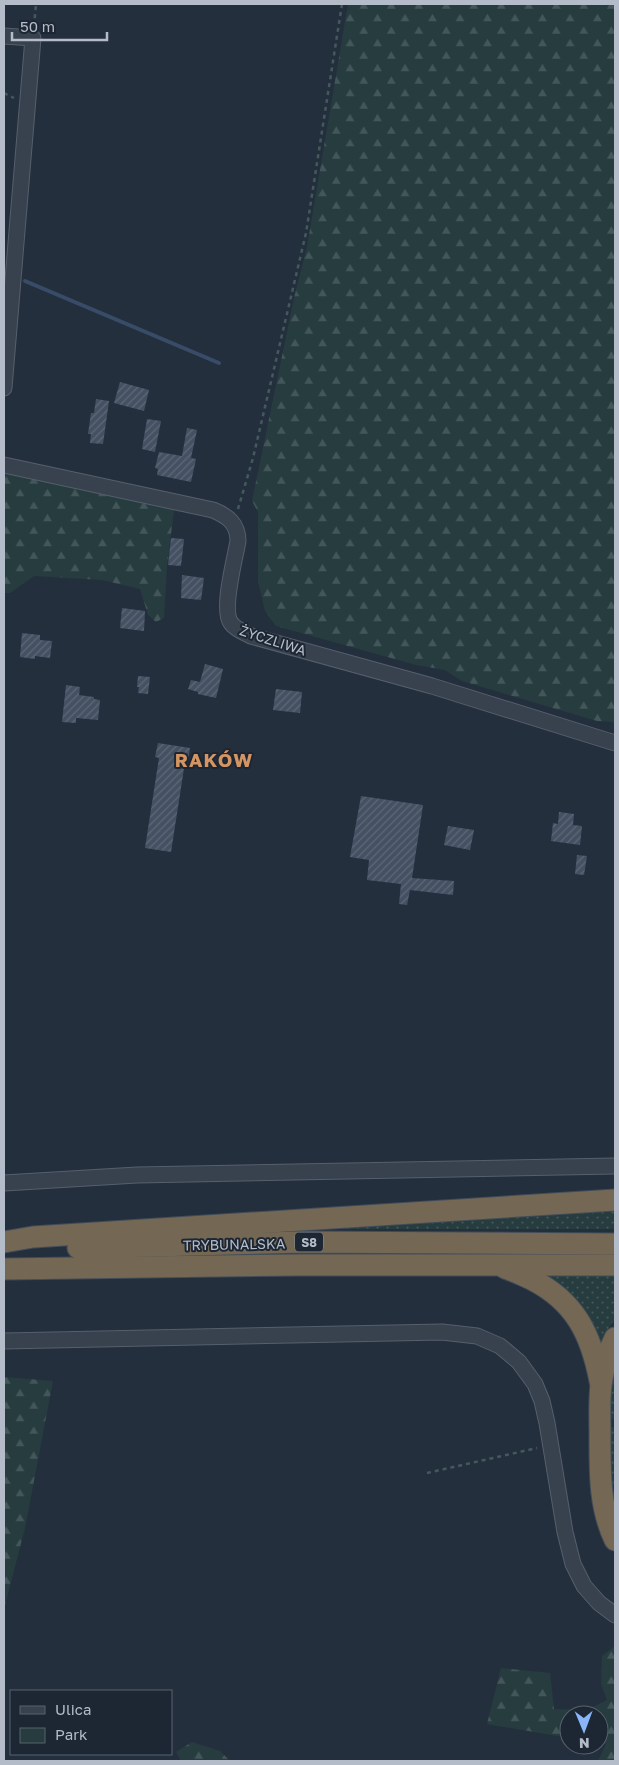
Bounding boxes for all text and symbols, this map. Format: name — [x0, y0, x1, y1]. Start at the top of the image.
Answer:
scale bar — [12, 10, 108, 42]
text: 50 m — [20, 17, 55, 35]
street label: ŻYCZLIWA — [238, 621, 309, 659]
district label: RAKÓW — [175, 748, 253, 771]
road number: S8 — [295, 1232, 323, 1252]
street label: TRYBUNALSKA — [183, 1235, 286, 1253]
legend — [10, 1690, 172, 1755]
text: Ulica — [55, 1700, 91, 1718]
north arrow — [559, 1705, 609, 1755]
text: Park — [55, 1725, 88, 1743]
text: N — [579, 1735, 590, 1752]

